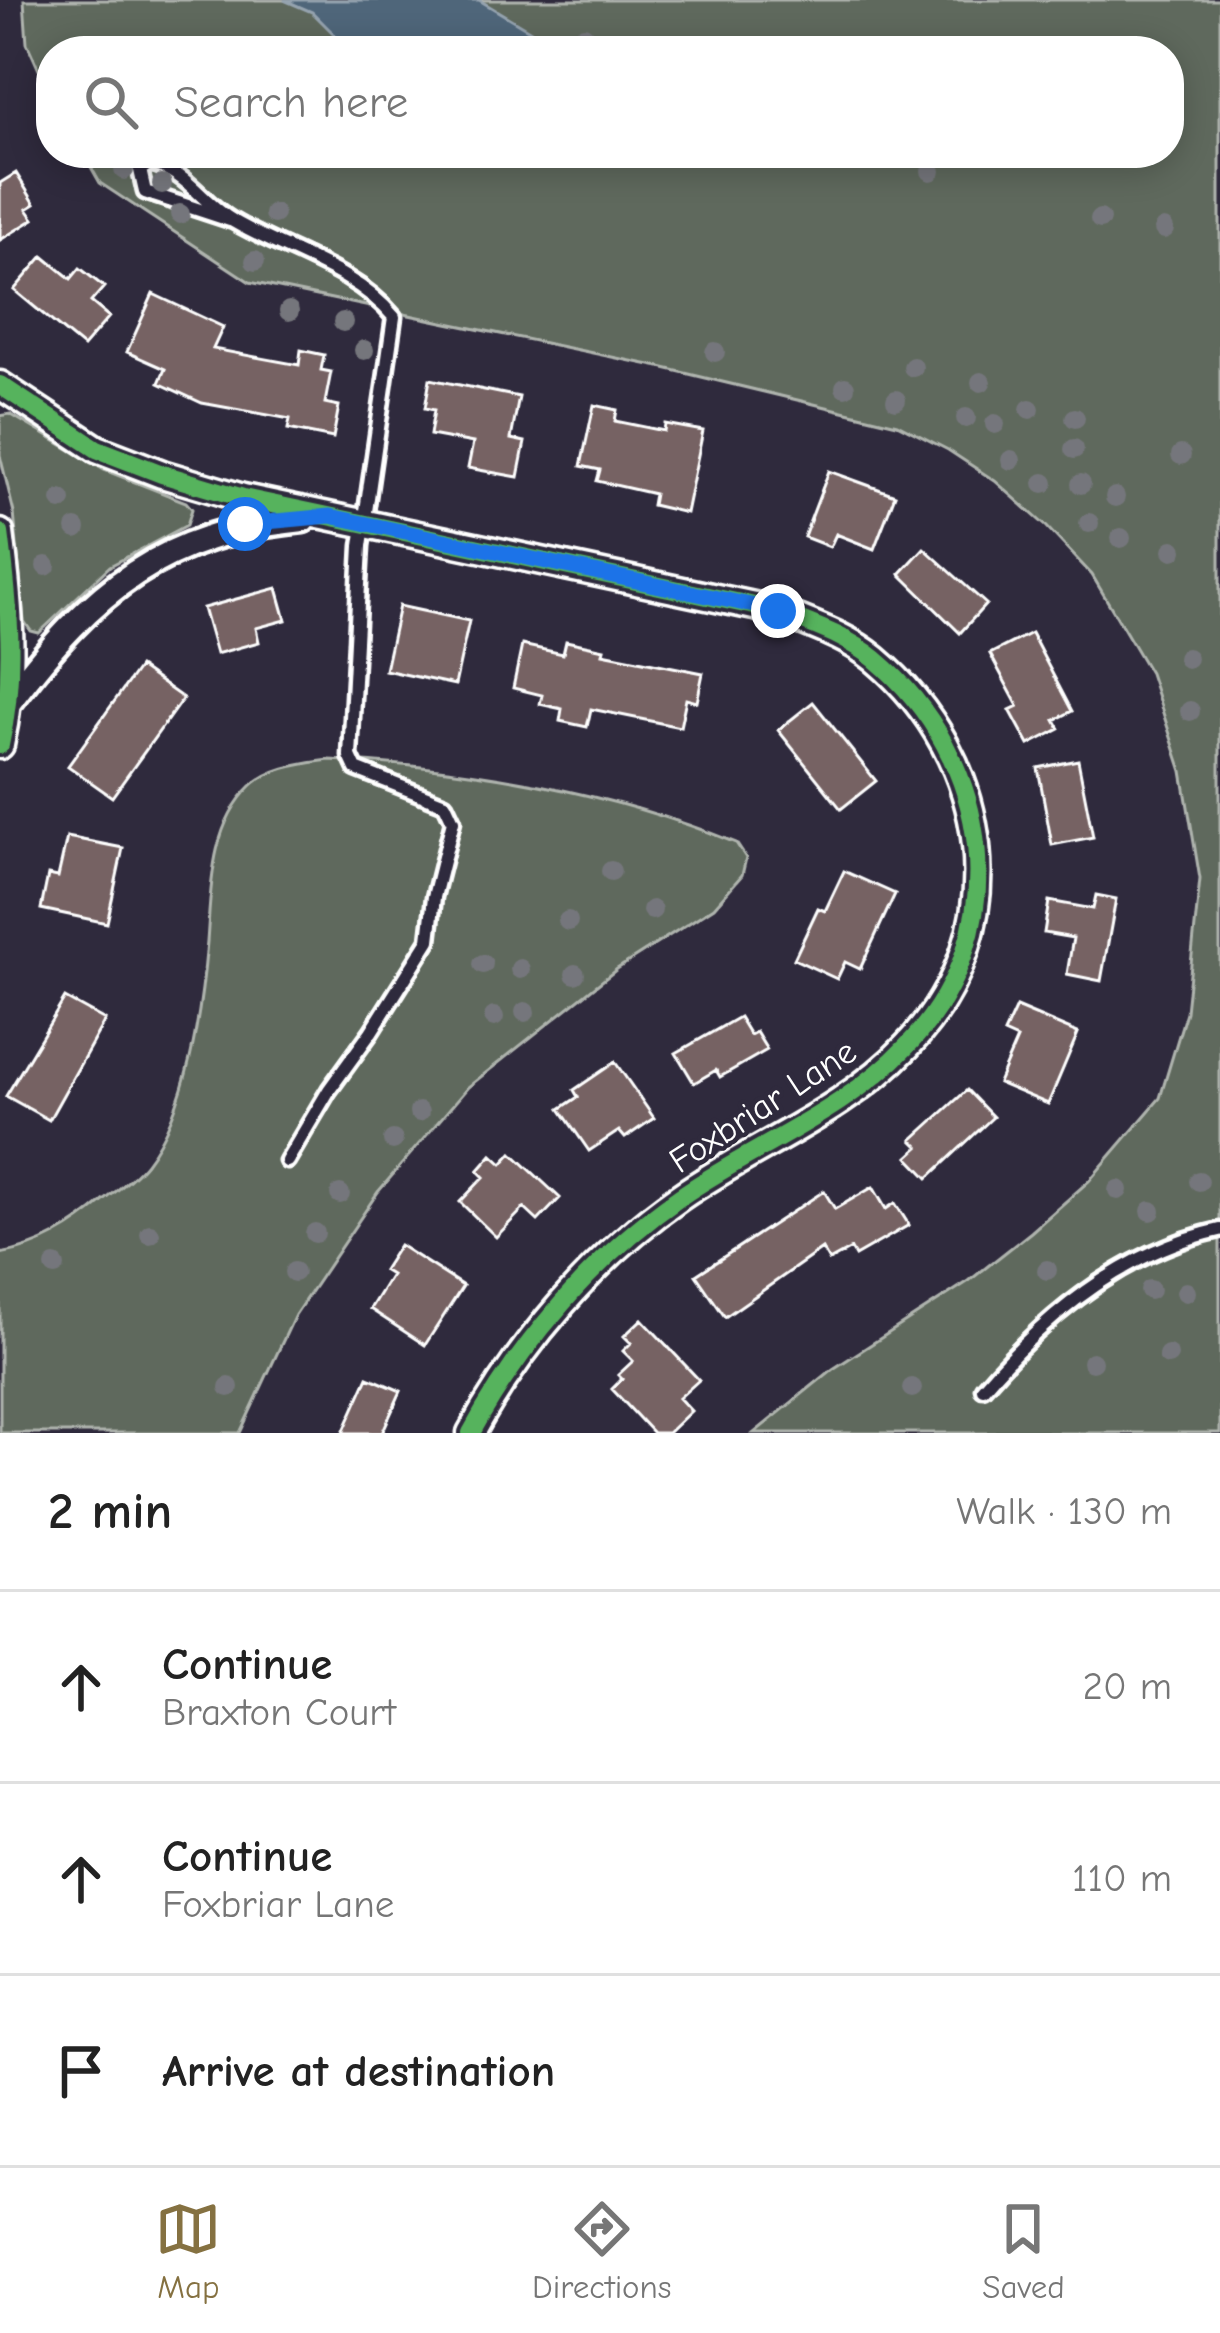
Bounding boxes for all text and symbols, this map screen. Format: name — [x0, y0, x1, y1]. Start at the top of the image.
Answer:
search box — [36, 36, 1184, 168]
icon: search — [78, 69, 144, 135]
text: Search here — [174, 76, 408, 128]
route start — [218, 497, 272, 551]
route end — [751, 584, 805, 638]
street label: Foxbriar Lane — [662, 1031, 864, 1182]
text: 2 min — [48, 1482, 172, 1541]
text: Walk · 130 m — [956, 1489, 1172, 1534]
text: Continue — [162, 1638, 332, 1690]
icon: ahead — [48, 1654, 114, 1720]
text: 20 m — [1083, 1664, 1172, 1709]
text: Braxton Court — [162, 1690, 396, 1735]
text: Continue — [162, 1830, 332, 1882]
icon: ahead — [48, 1846, 114, 1912]
text: 110 m — [1072, 1856, 1172, 1901]
text: Foxbriar Lane — [162, 1882, 394, 1927]
icon: arrive — [48, 2038, 114, 2104]
text: Arrive at destination — [162, 2045, 555, 2097]
tab: Map — [155, 2196, 221, 2306]
tab: Directions — [532, 2196, 672, 2306]
tab: Saved — [982, 2196, 1065, 2306]

